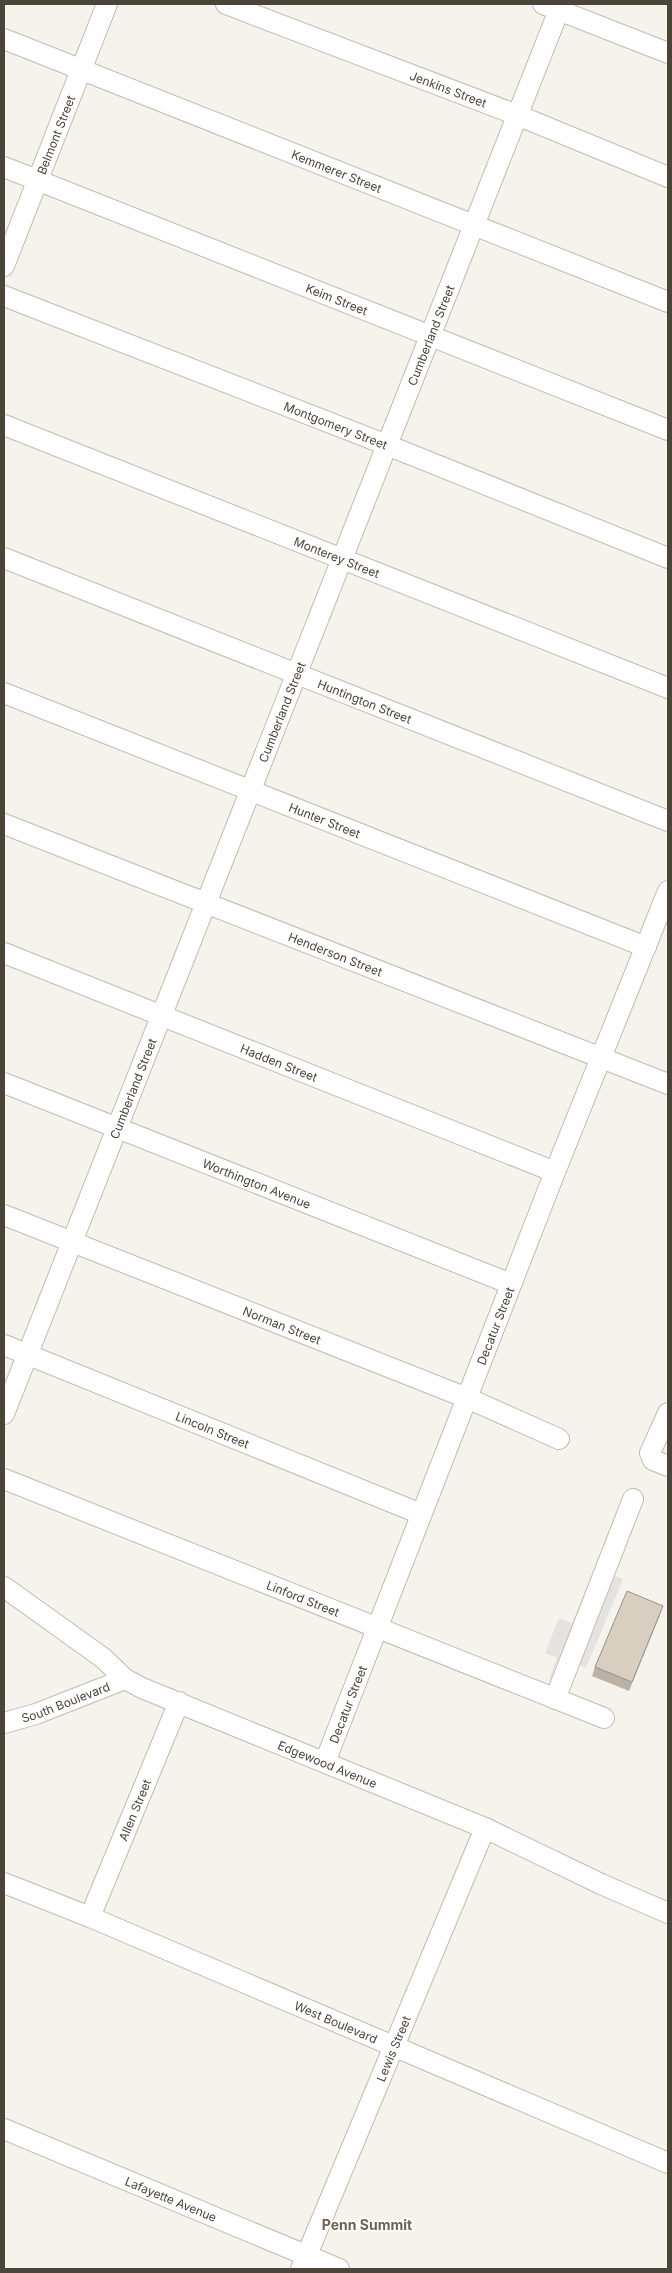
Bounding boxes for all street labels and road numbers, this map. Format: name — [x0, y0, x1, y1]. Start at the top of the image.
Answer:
street label: Jenkins Street — [408, 67, 489, 110]
street label: Belmont Street — [33, 93, 78, 177]
street label: Kemmerer Street — [290, 146, 384, 195]
street label: Keim Street — [304, 280, 370, 318]
street label: Cumberland Street — [404, 283, 457, 388]
street label: Montgomery Street — [282, 398, 390, 452]
street label: Monterey Street — [292, 533, 382, 581]
street label: Cumberland Street — [255, 659, 308, 764]
street label: Huntington Street — [316, 676, 414, 726]
street label: Hunter Street — [287, 799, 363, 841]
street label: Henderson Street — [286, 929, 385, 979]
street label: Cumberland Street — [106, 1036, 159, 1141]
street label: Hadden Street — [238, 1040, 320, 1084]
street label: Worthington Avenue — [201, 1155, 313, 1211]
street label: Decatur Street — [473, 1285, 517, 1367]
street label: Norman Street — [241, 1303, 323, 1347]
street label: Lincoln Street — [173, 1408, 252, 1451]
street label: Linford Street — [265, 1577, 342, 1619]
street label: Decatur Street — [326, 1663, 369, 1745]
street label: South Boulevard — [20, 1678, 112, 1725]
street label: Edgewood Avenue — [276, 1737, 379, 1791]
street label: Allen Street — [115, 1777, 154, 1843]
street label: West Boulevard — [292, 1997, 380, 2046]
street label: Lewis Street — [373, 2013, 413, 2084]
street label: Lafayette Avenue — [123, 2173, 219, 2225]

